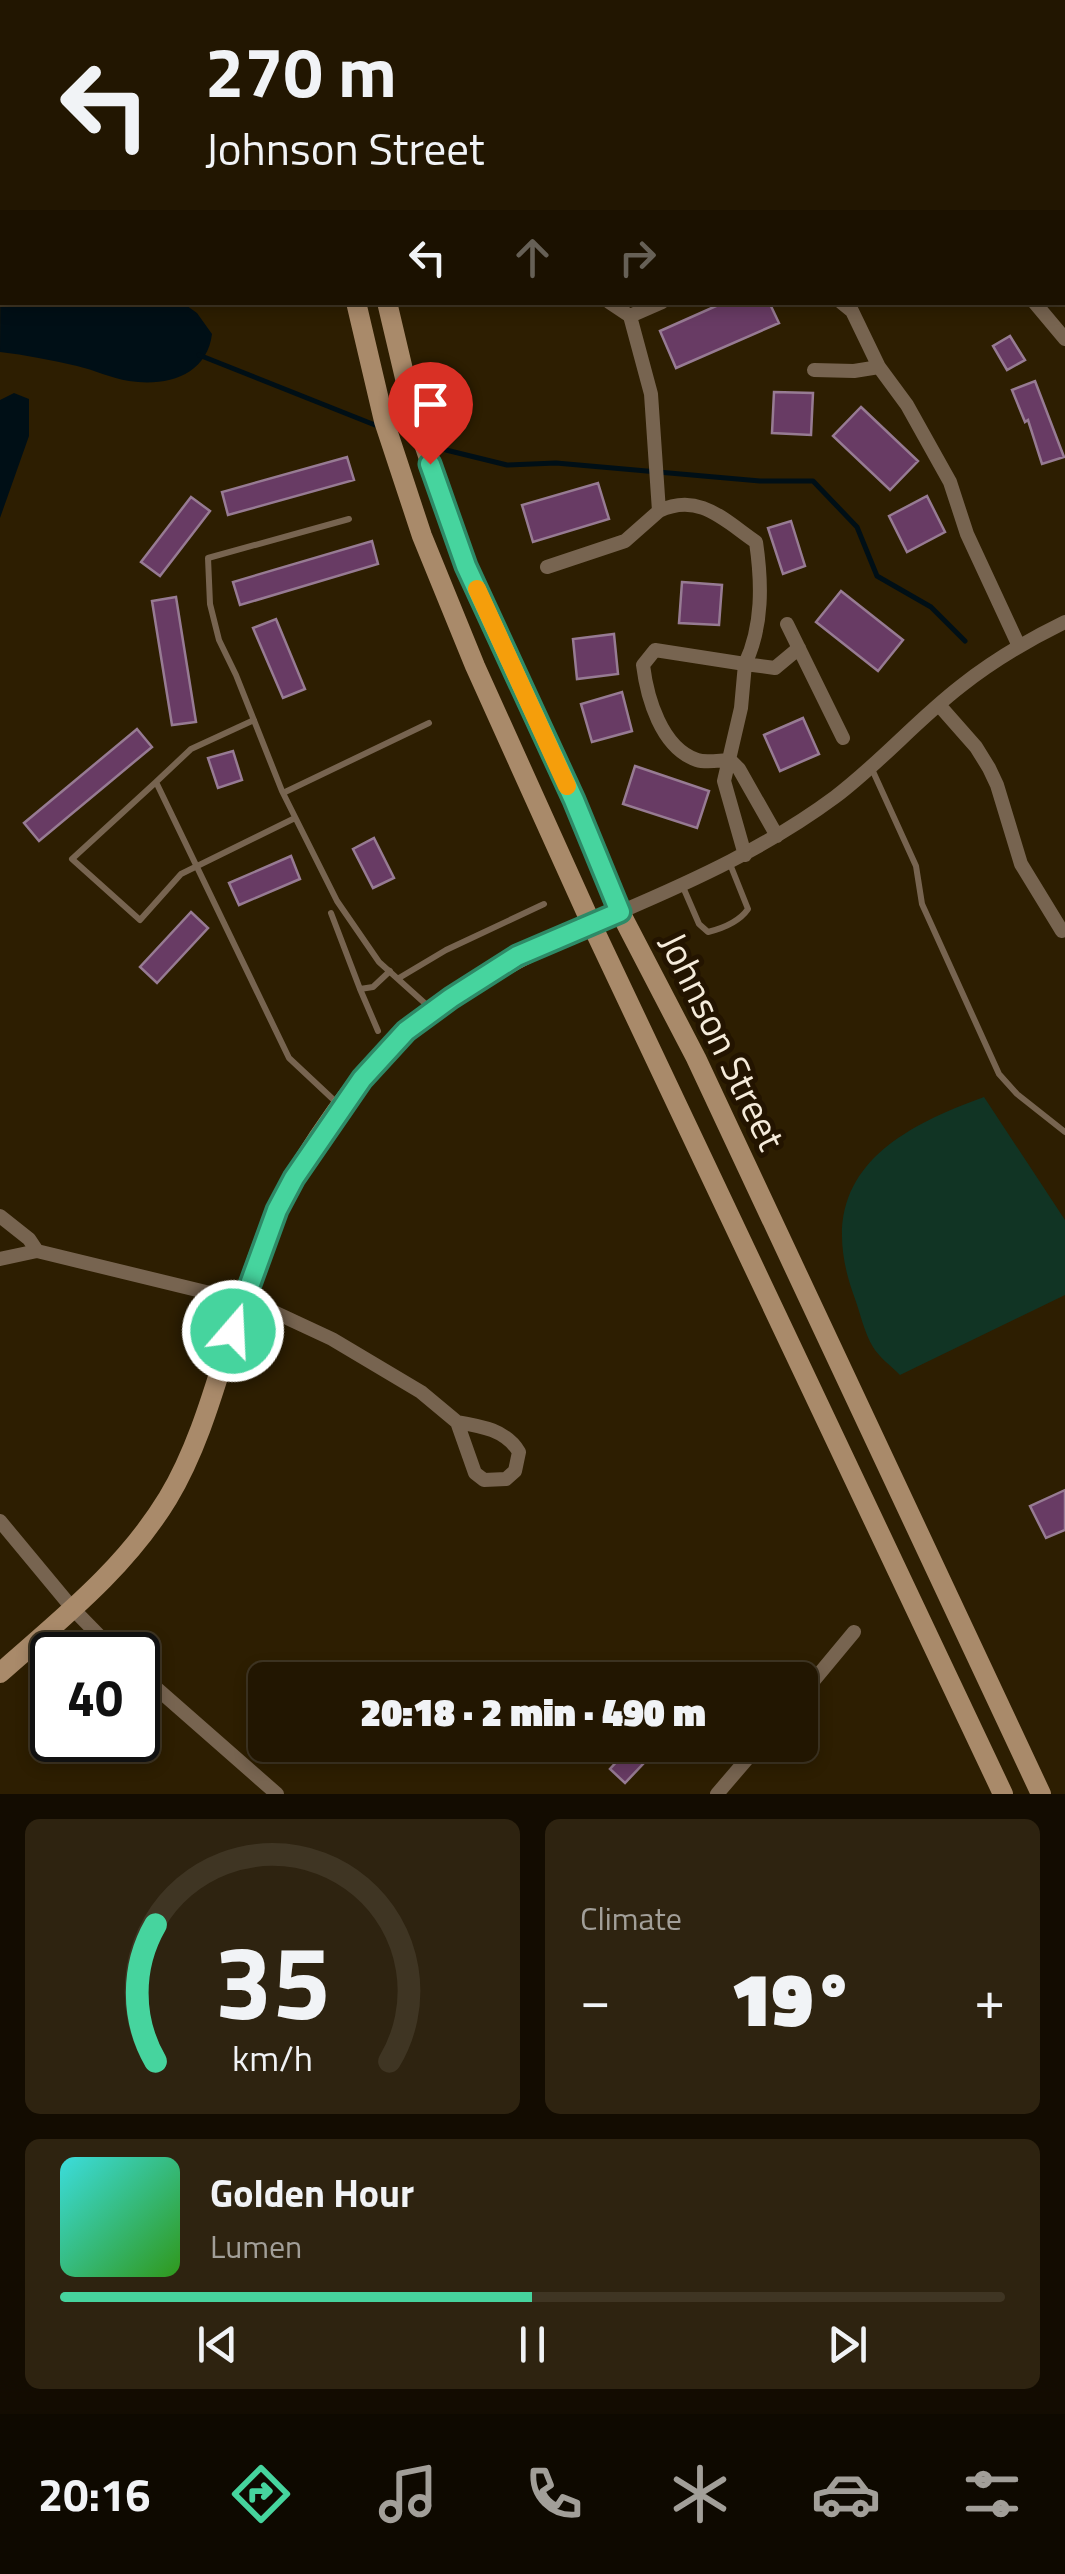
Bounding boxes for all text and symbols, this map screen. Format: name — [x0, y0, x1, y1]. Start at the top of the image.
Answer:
text: 270 m — [205, 18, 397, 124]
icon: left — [40, 40, 170, 170]
text: Johnson Street — [205, 114, 485, 182]
icon: left — [400, 230, 455, 285]
icon: ahead — [505, 230, 560, 285]
icon: right — [610, 230, 665, 285]
pin — [388, 362, 473, 465]
icon: arrive — [403, 377, 458, 432]
street label: Johnson Street — [645, 922, 801, 1160]
position arrow — [181, 1279, 285, 1383]
speed limit sign: 40 — [30, 1632, 160, 1762]
text: 20:18 · 2 min · 490 m — [360, 1683, 706, 1741]
text: Climate — [580, 1894, 682, 1942]
text: 35 — [214, 1901, 331, 2059]
text: 19° — [731, 1941, 854, 2055]
text: − — [580, 1957, 611, 2040]
text: + — [974, 1957, 1005, 2040]
text: km/h — [232, 2030, 313, 2085]
text: Golden Hour — [210, 2164, 414, 2222]
text: Lumen — [210, 2222, 302, 2270]
icon: previous — [190, 2317, 245, 2372]
icon: pause — [505, 2317, 560, 2372]
icon: next — [820, 2317, 875, 2372]
icon: directions — [226, 2459, 296, 2529]
icon: music — [373, 2459, 443, 2529]
icon: phone — [519, 2459, 589, 2529]
icon: climate — [665, 2459, 735, 2529]
icon: car — [811, 2459, 881, 2529]
icon: filters — [957, 2459, 1027, 2529]
text: 20:16 — [38, 2460, 150, 2528]

